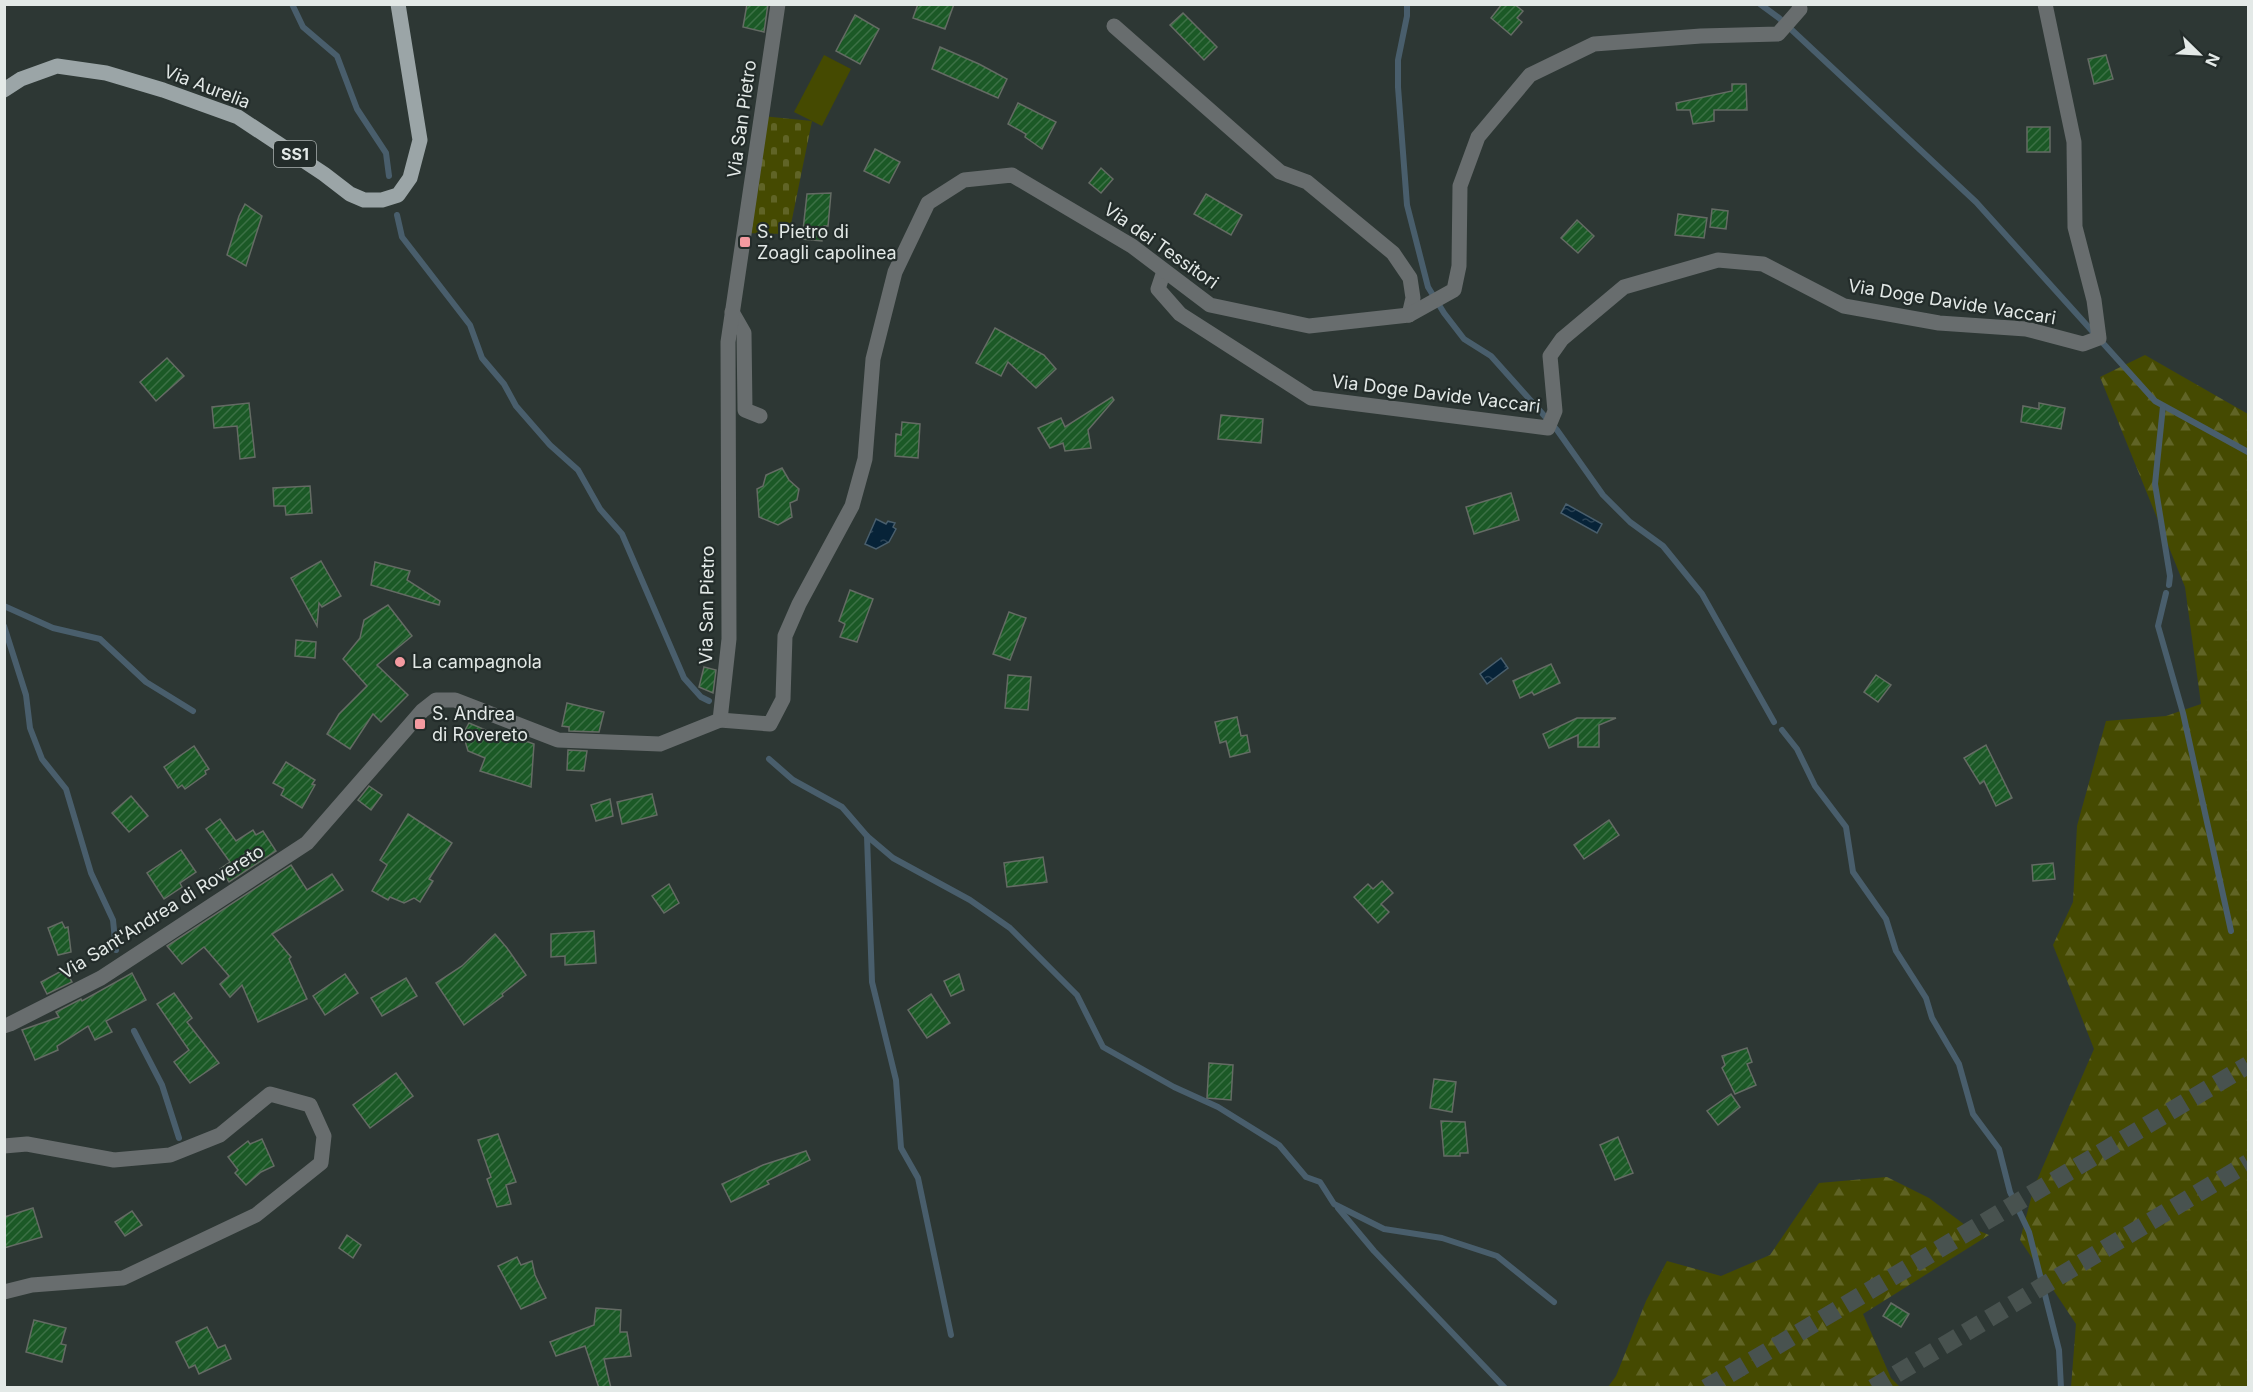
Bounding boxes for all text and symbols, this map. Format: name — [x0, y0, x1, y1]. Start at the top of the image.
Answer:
north arrow — [2169, 24, 2229, 84]
text: N — [2201, 50, 2224, 70]
street label: Via San Pietro — [723, 59, 760, 179]
street label: Via Aurelia — [161, 60, 253, 113]
road number: SS1 — [274, 141, 316, 167]
street label: Via dei Tessitori — [1100, 198, 1223, 293]
place label: S. Pietro di Zoagli capolinea — [757, 221, 897, 263]
marker: S. Pietro di Zoagli capolinea — [738, 235, 752, 249]
street label: Via Doge Davide Vaccari — [1847, 275, 2057, 328]
street label: Via Doge Davide Vaccari — [1331, 370, 1542, 417]
street label: Via San Pietro — [695, 545, 718, 665]
place label: La campagnola — [412, 651, 542, 672]
marker: La campagnola — [393, 655, 407, 669]
place label: S. Andrea di Rovereto — [432, 703, 528, 745]
marker: S. Andrea di Rovereto — [413, 717, 427, 731]
street label: Via Sant'Andrea di Rovereto — [56, 840, 268, 983]

